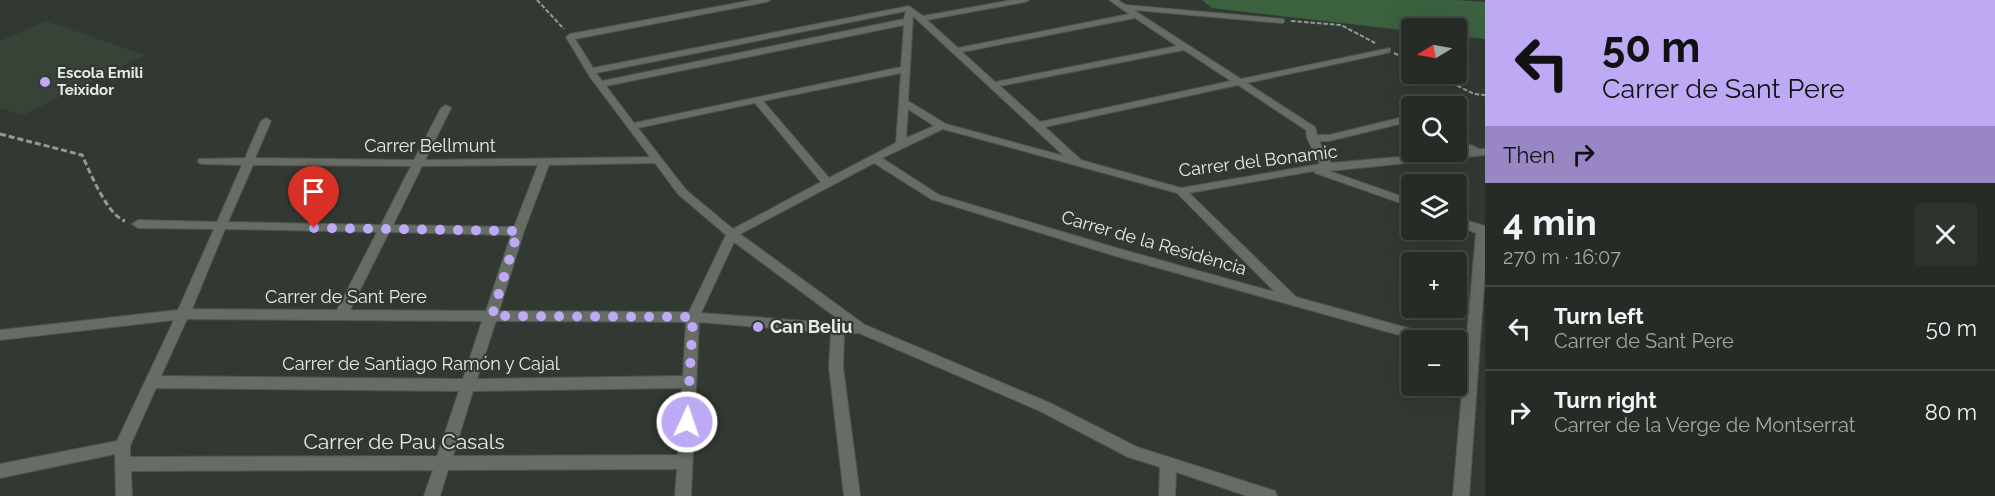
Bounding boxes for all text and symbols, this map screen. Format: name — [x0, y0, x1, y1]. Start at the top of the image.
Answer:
north arrow — [1401, 18, 1467, 84]
map controls — [1401, 18, 1467, 396]
text: 50 m — [1602, 23, 1700, 72]
icon: left — [1503, 24, 1581, 102]
place label: Escola Emili Teixidor — [57, 64, 143, 99]
text: Carrer de Sant Pere — [1602, 73, 1845, 104]
marker: Escola Emili Teixidor — [38, 75, 52, 89]
button: search — [1401, 96, 1467, 162]
street label: Carrer Bellmunt — [364, 135, 496, 156]
icon: right — [1567, 138, 1600, 171]
street label: Carrer del Bonamic — [1177, 140, 1339, 181]
text: Then — [1503, 142, 1555, 168]
pin — [288, 166, 339, 228]
button: layers — [1401, 174, 1467, 240]
icon: arrive — [297, 175, 330, 208]
text: 4 min — [1503, 201, 1597, 243]
button: close — [1914, 203, 1977, 266]
street label: Carrer de la Residència — [1059, 206, 1249, 279]
text: 270 m · 16:07 — [1503, 245, 1621, 269]
button: + — [1401, 252, 1467, 318]
street label: Carrer de Sant Pere — [265, 286, 427, 307]
text: Turn left — [1554, 303, 1644, 329]
icon: left — [1503, 312, 1536, 345]
text: 50 m — [1926, 315, 1977, 341]
place label: Can Beliu — [770, 316, 852, 337]
marker: Can Beliu — [751, 320, 765, 334]
text: Carrer de Sant Pere — [1554, 329, 1734, 353]
button: − — [1401, 330, 1467, 396]
street label: Carrer de Santiago Ramón y Cajal — [282, 353, 560, 374]
text: Turn right — [1554, 387, 1657, 413]
position arrow — [655, 390, 719, 454]
icon: right — [1503, 396, 1536, 429]
text: 80 m — [1925, 399, 1977, 425]
text: Carrer de la Verge de Montserrat — [1554, 413, 1855, 437]
street label: Carrer de Pau Casals — [303, 429, 505, 454]

